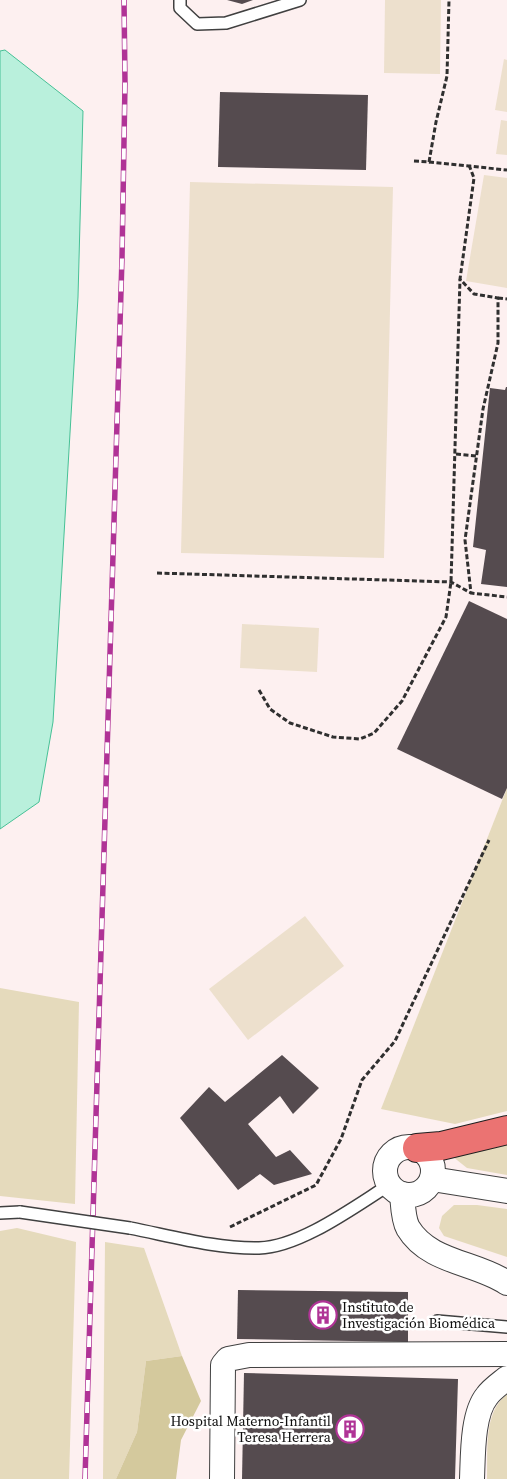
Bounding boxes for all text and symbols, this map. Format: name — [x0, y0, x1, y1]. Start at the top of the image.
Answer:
place label: Instituto de Investigación Biomédica — [342, 1297, 496, 1333]
building icon: Instituto de Investigación Biomédica — [308, 1300, 338, 1330]
place label: Hospital Materno-Infantil Teresa Herrera — [170, 1411, 332, 1447]
building icon: Hospital Materno-Infantil Teresa Herrera — [335, 1414, 365, 1444]

